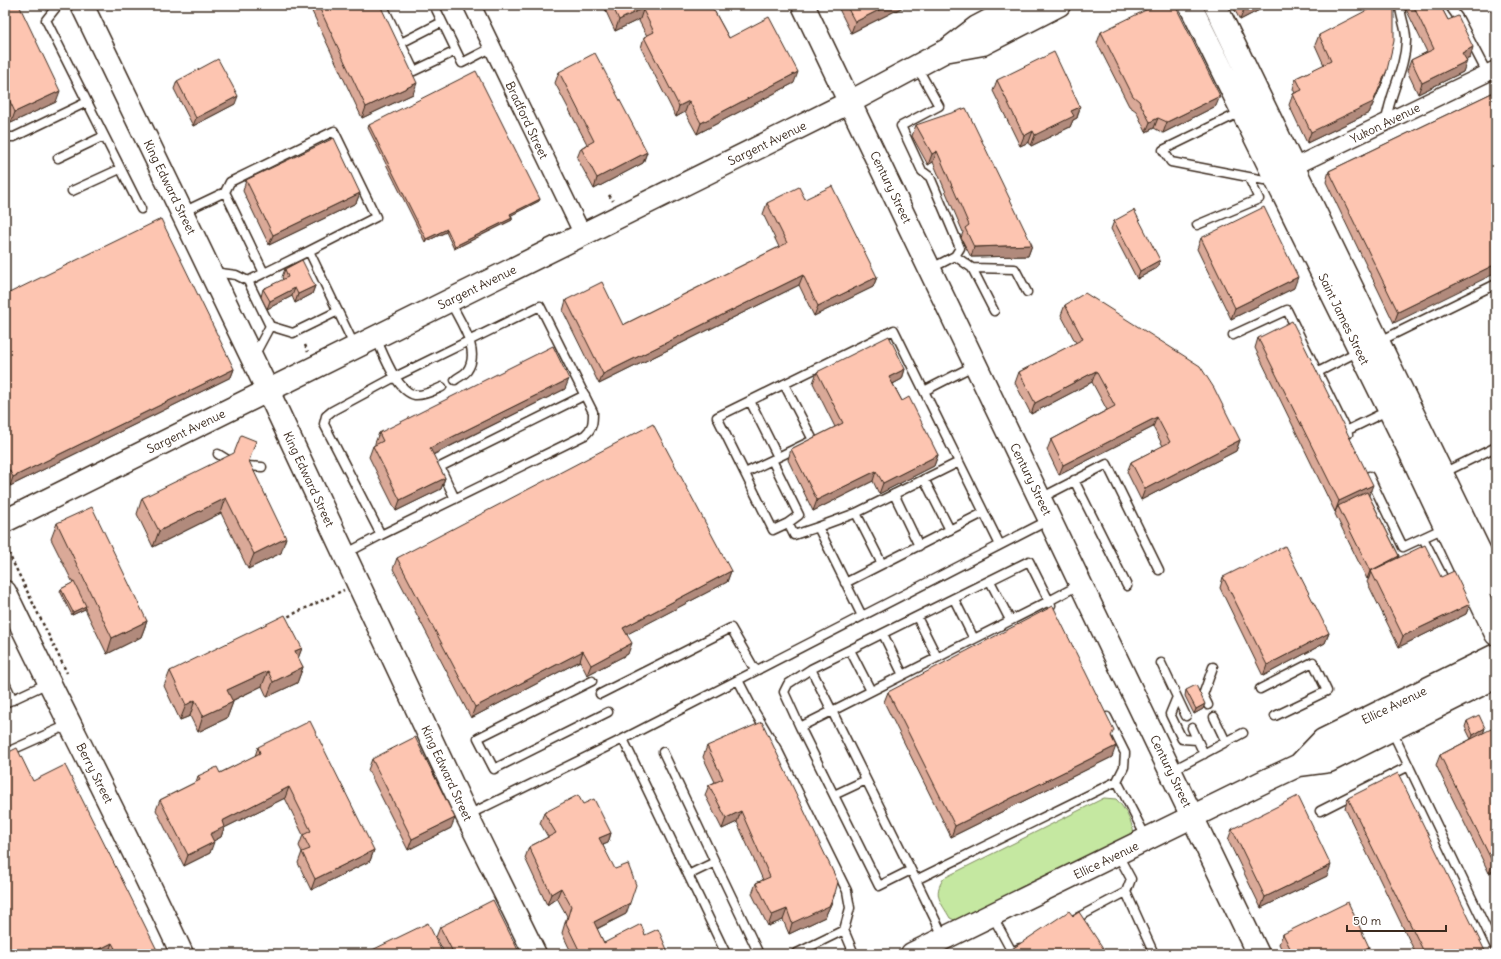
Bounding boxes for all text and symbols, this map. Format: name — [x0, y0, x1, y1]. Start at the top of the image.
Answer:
street label: Bradford Street — [503, 79, 551, 161]
street label: Yukon Avenue — [1348, 100, 1422, 146]
street label: Sargent Avenue — [725, 118, 809, 168]
street label: King Edward Street — [141, 137, 199, 237]
street label: Century Street — [867, 148, 915, 226]
street label: Sargent Avenue — [435, 262, 519, 312]
street label: Saint James Street — [1315, 271, 1373, 367]
street label: Sargent Avenue — [144, 406, 228, 456]
street label: King Edward Street — [280, 429, 338, 529]
street label: Century Street — [1007, 440, 1055, 518]
street label: Ellice Avenue — [1359, 683, 1429, 727]
street label: King Edward Street — [418, 723, 476, 823]
street label: Century Street — [1147, 732, 1195, 810]
street label: Berry Street — [73, 740, 117, 806]
street label: Ellice Avenue — [1071, 838, 1141, 882]
scale bar — [1347, 907, 1446, 933]
text: 50 m — [1353, 913, 1382, 928]

